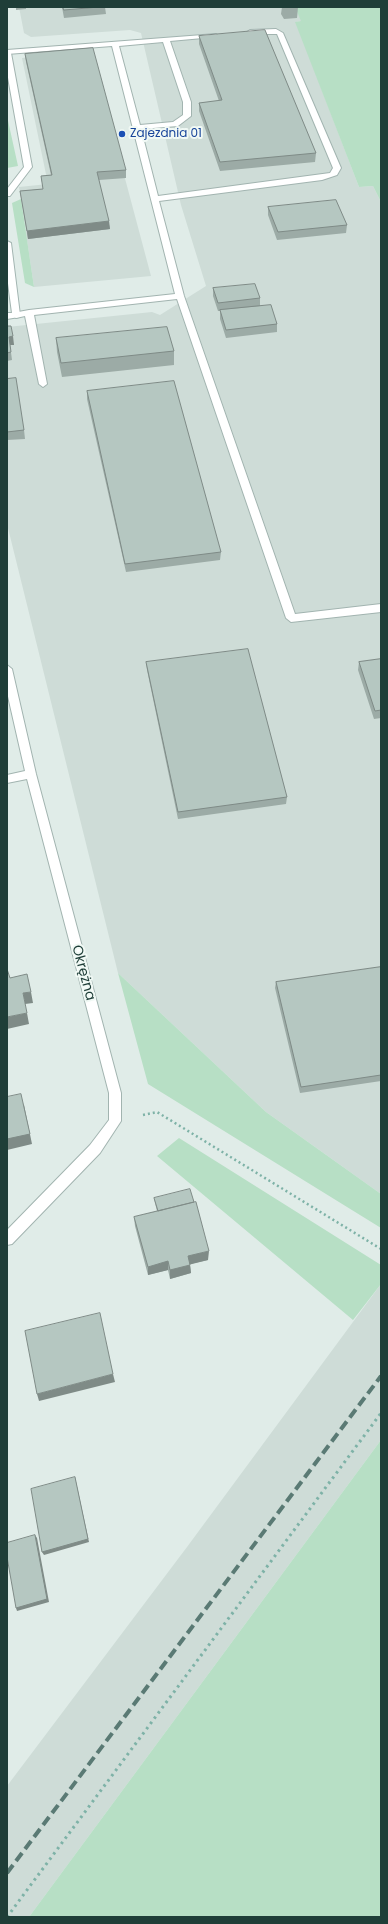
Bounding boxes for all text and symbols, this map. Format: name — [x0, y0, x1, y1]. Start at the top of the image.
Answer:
place label: Zajezdnia 01 — [130, 127, 202, 141]
marker: Zajezdnia 01 — [117, 129, 127, 139]
street label: Okrężna — [68, 943, 98, 1003]

